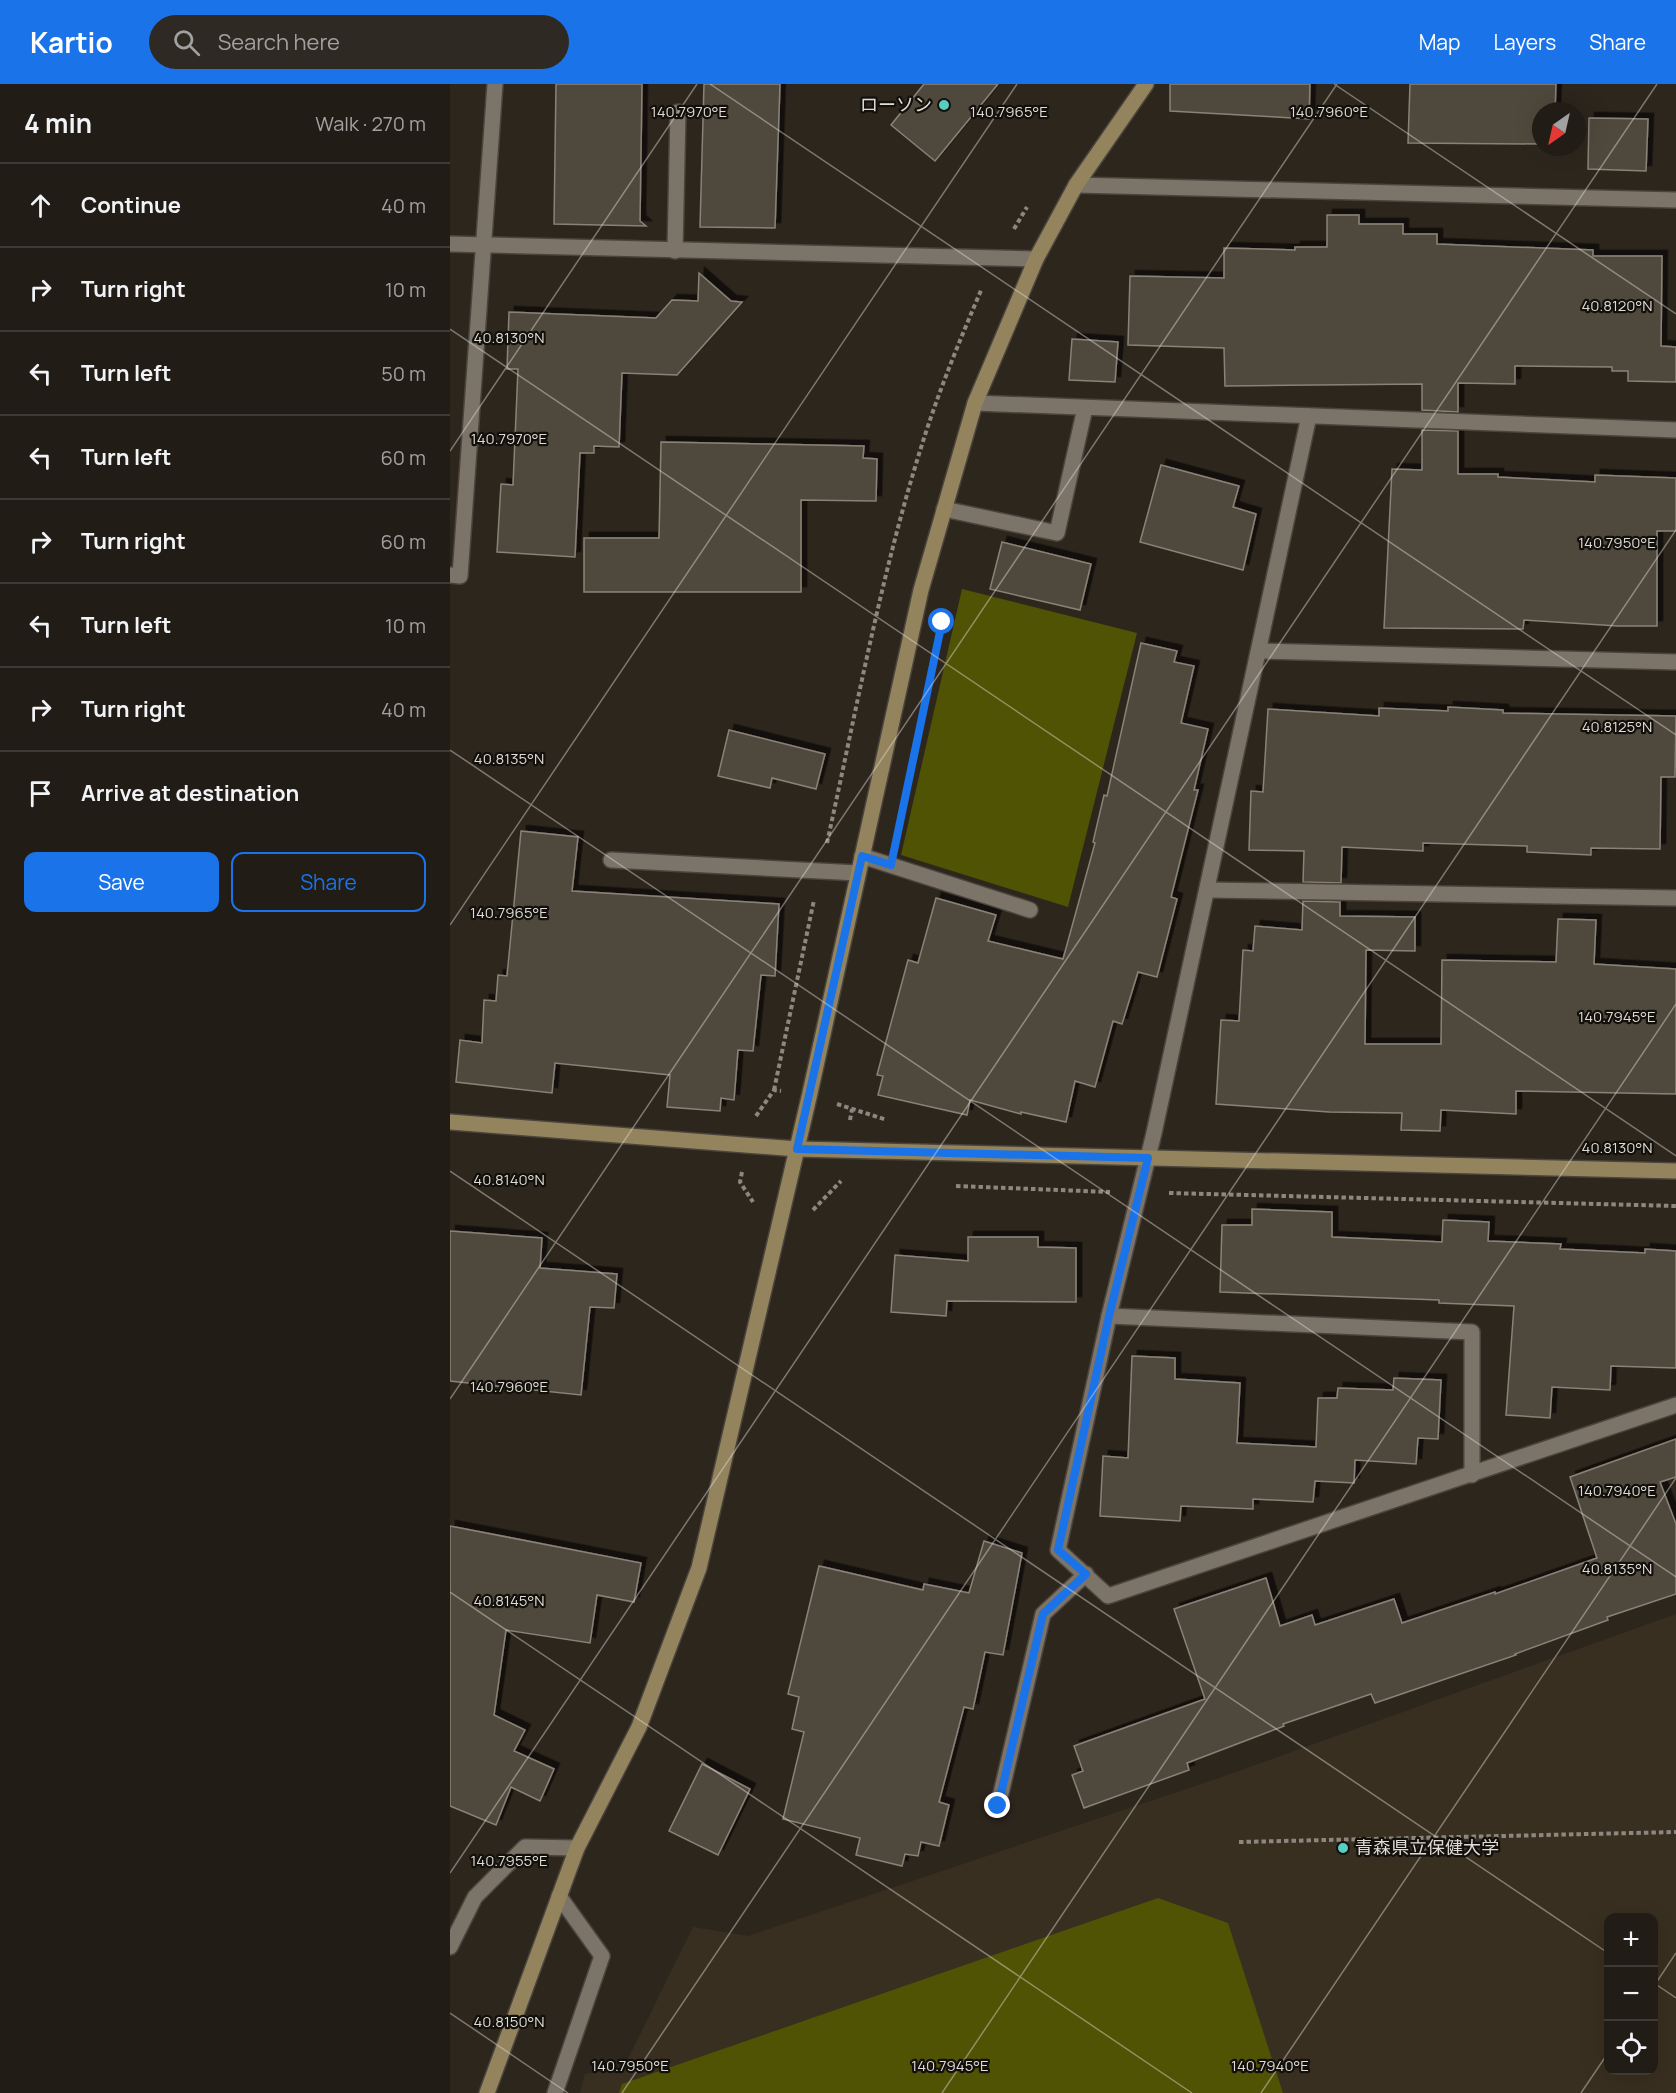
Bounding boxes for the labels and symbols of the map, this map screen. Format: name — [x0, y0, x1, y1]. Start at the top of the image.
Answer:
place label: ローソン — [860, 92, 932, 116]
marker: ローソン — [937, 98, 951, 112]
text: 140.7970°E — [651, 101, 727, 122]
text: 140.7965°E — [970, 101, 1048, 122]
text: 140.7960°E — [1290, 101, 1368, 122]
north arrow — [1532, 102, 1586, 156]
text: 40.8120°N — [1581, 295, 1653, 316]
text: 40.8130°N — [474, 327, 544, 348]
text: 140.7970°E — [471, 428, 547, 449]
text: 140.7950°E — [1578, 532, 1656, 553]
route start — [928, 608, 954, 634]
text: 40.8125°N — [1582, 716, 1652, 737]
text: 40.8135°N — [474, 748, 544, 769]
text: 140.7965°E — [470, 902, 548, 923]
text: 140.7945°E — [1578, 1006, 1656, 1027]
text: 40.8130°N — [1582, 1137, 1652, 1158]
text: 40.8140°N — [473, 1169, 545, 1190]
text: 140.7960°E — [470, 1376, 548, 1397]
text: 140.7940°E — [1578, 1480, 1656, 1501]
text: 40.8135°N — [1582, 1558, 1652, 1579]
text: 40.8145°N — [474, 1590, 544, 1611]
route end — [984, 1792, 1010, 1818]
place label: 青森県立保健大学 — [1355, 1835, 1499, 1859]
marker: 青森県立保健大学 — [1336, 1841, 1350, 1855]
text: 140.7955°E — [470, 1850, 548, 1871]
text: 40.8150°N — [473, 2011, 545, 2032]
text: 140.7950°E — [591, 2055, 669, 2076]
text: 140.7945°E — [911, 2055, 989, 2076]
text: 140.7940°E — [1231, 2055, 1309, 2076]

